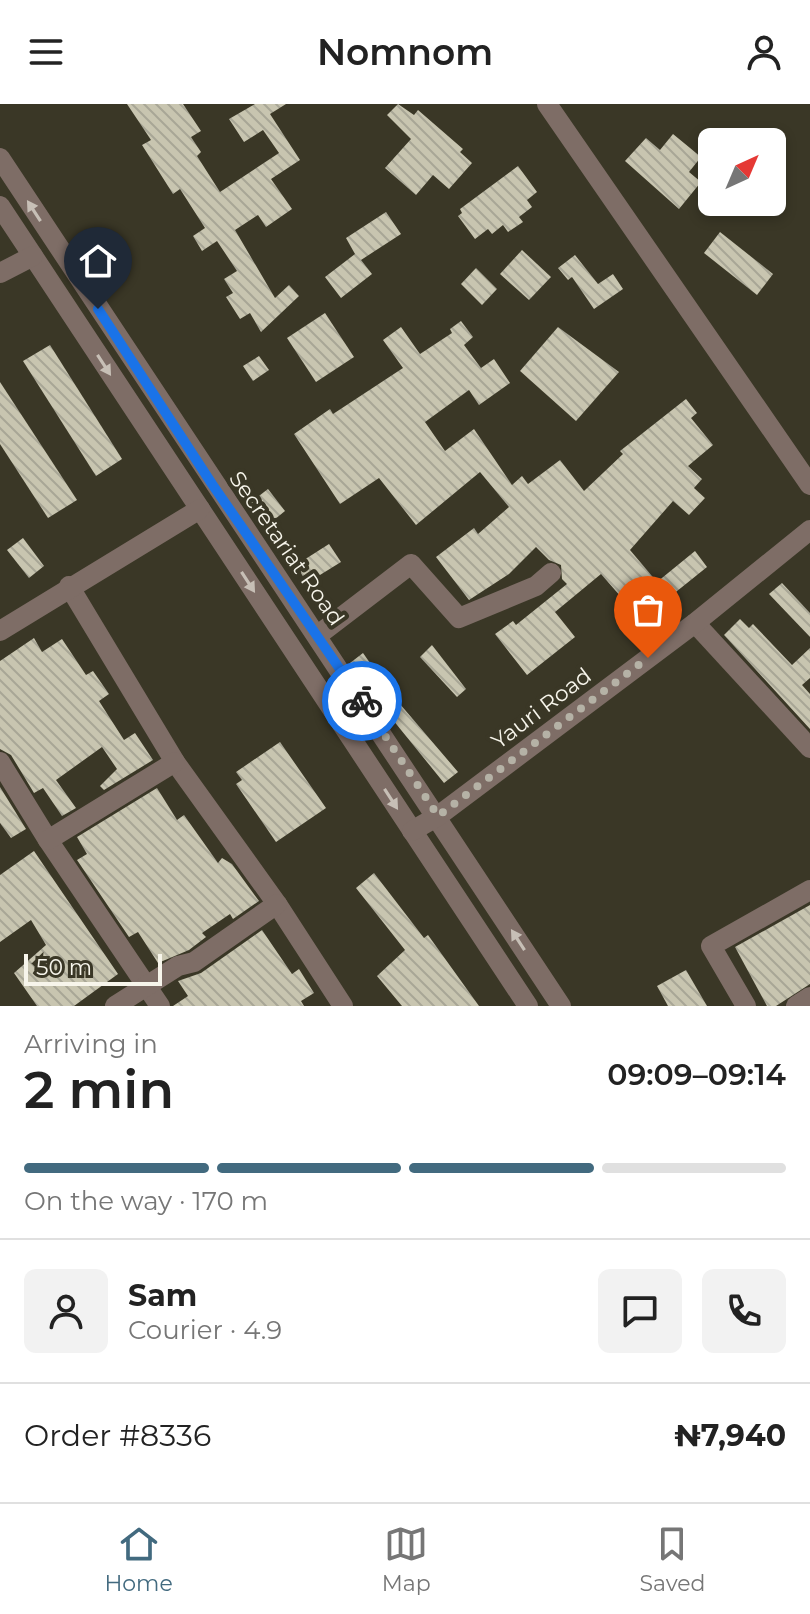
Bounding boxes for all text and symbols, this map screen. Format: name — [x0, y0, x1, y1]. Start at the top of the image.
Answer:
icon: menu — [24, 30, 68, 74]
text: Nomnom — [317, 30, 493, 74]
icon: person — [742, 30, 786, 74]
north arrow — [698, 128, 786, 216]
map controls — [698, 128, 786, 216]
one-way arrow — [27, 200, 42, 221]
pin — [64, 227, 132, 309]
icon: home — [76, 239, 120, 283]
one-way arrow — [96, 354, 111, 376]
street label: Secretariat Road — [223, 466, 350, 631]
one-way arrow — [240, 571, 255, 592]
pin — [614, 576, 682, 658]
icon: bag — [626, 588, 670, 632]
courier — [322, 661, 402, 741]
street label: Yauri Road — [486, 662, 597, 755]
icon: bike — [340, 679, 384, 723]
one-way arrow — [383, 788, 397, 810]
one-way arrow — [511, 930, 526, 951]
scale bar — [24, 950, 162, 986]
text: 50 m — [36, 954, 92, 981]
text: Arriving in — [24, 1028, 158, 1060]
text: 09:09–09:14 — [607, 1056, 786, 1093]
text: 2 min — [24, 1058, 174, 1121]
text: On the way · 170 m — [24, 1185, 268, 1217]
button: person — [24, 1269, 108, 1353]
button: chat — [598, 1269, 682, 1353]
button: phone — [702, 1269, 786, 1353]
text: Sam — [128, 1277, 197, 1314]
text: Courier · 4.9 — [128, 1314, 282, 1346]
text: Order #8336 — [24, 1417, 211, 1454]
text: ₦7,940 — [674, 1417, 786, 1454]
tab: Home — [104, 1522, 173, 1597]
tab: Map — [382, 1522, 431, 1597]
tab: Saved — [639, 1522, 706, 1597]

